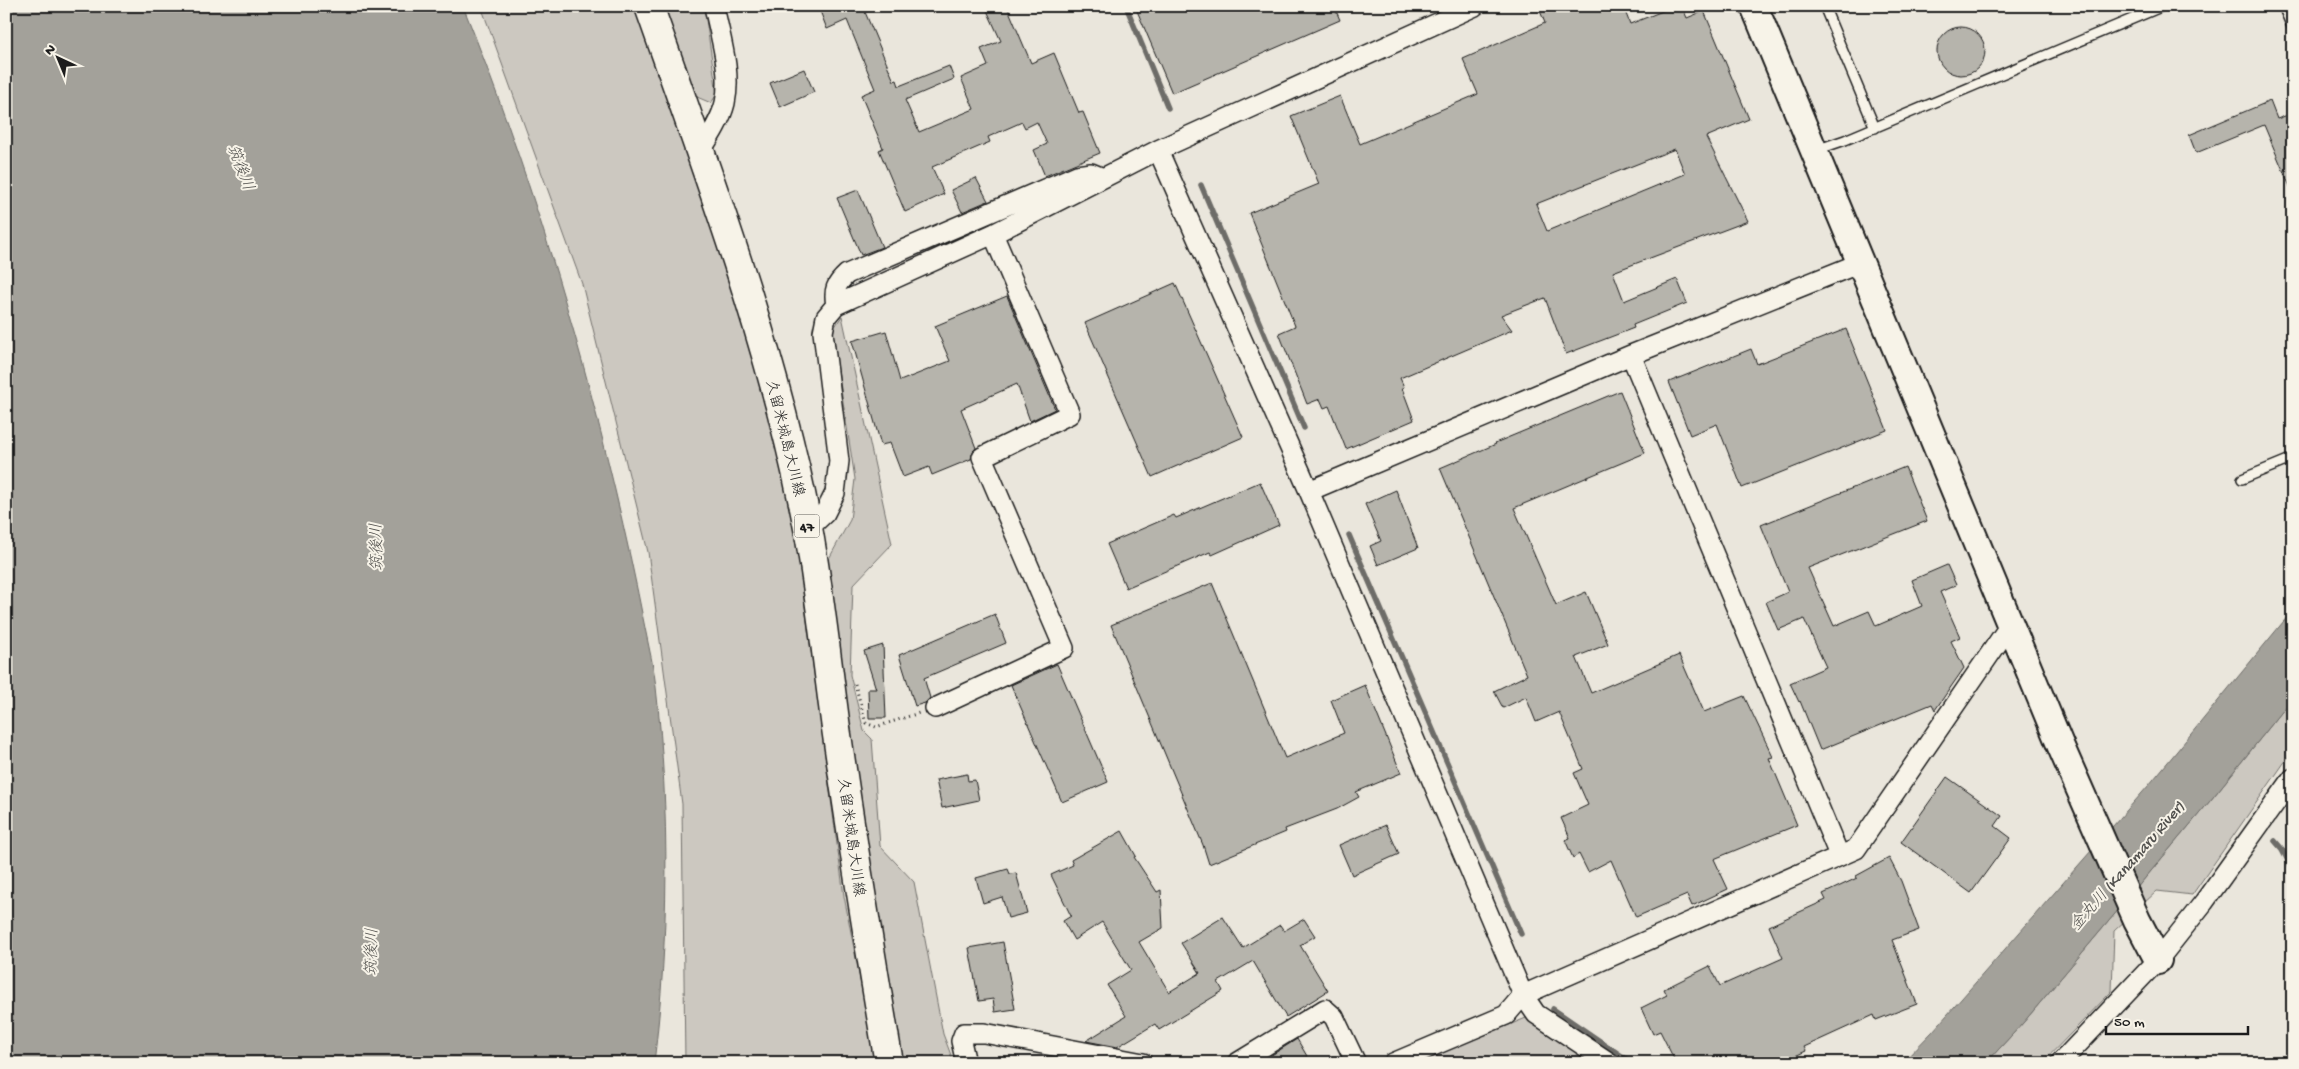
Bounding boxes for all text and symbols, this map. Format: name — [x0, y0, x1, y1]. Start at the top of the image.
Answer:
north arrow — [32, 32, 82, 82]
text: N — [42, 41, 60, 60]
water label: 筑後川 — [221, 142, 257, 194]
street label: 久留米城島大川線 — [761, 378, 808, 499]
road number: 47 — [794, 514, 820, 538]
water label: 筑後川 — [368, 523, 388, 571]
street label: 久留米城島大川線 — [833, 776, 868, 898]
water label: 金丸川 (Kanamaru River) — [2067, 798, 2190, 936]
water label: 筑後川 — [363, 928, 383, 976]
scale bar — [2106, 1004, 2249, 1036]
text: 50 m — [2114, 1014, 2145, 1032]

